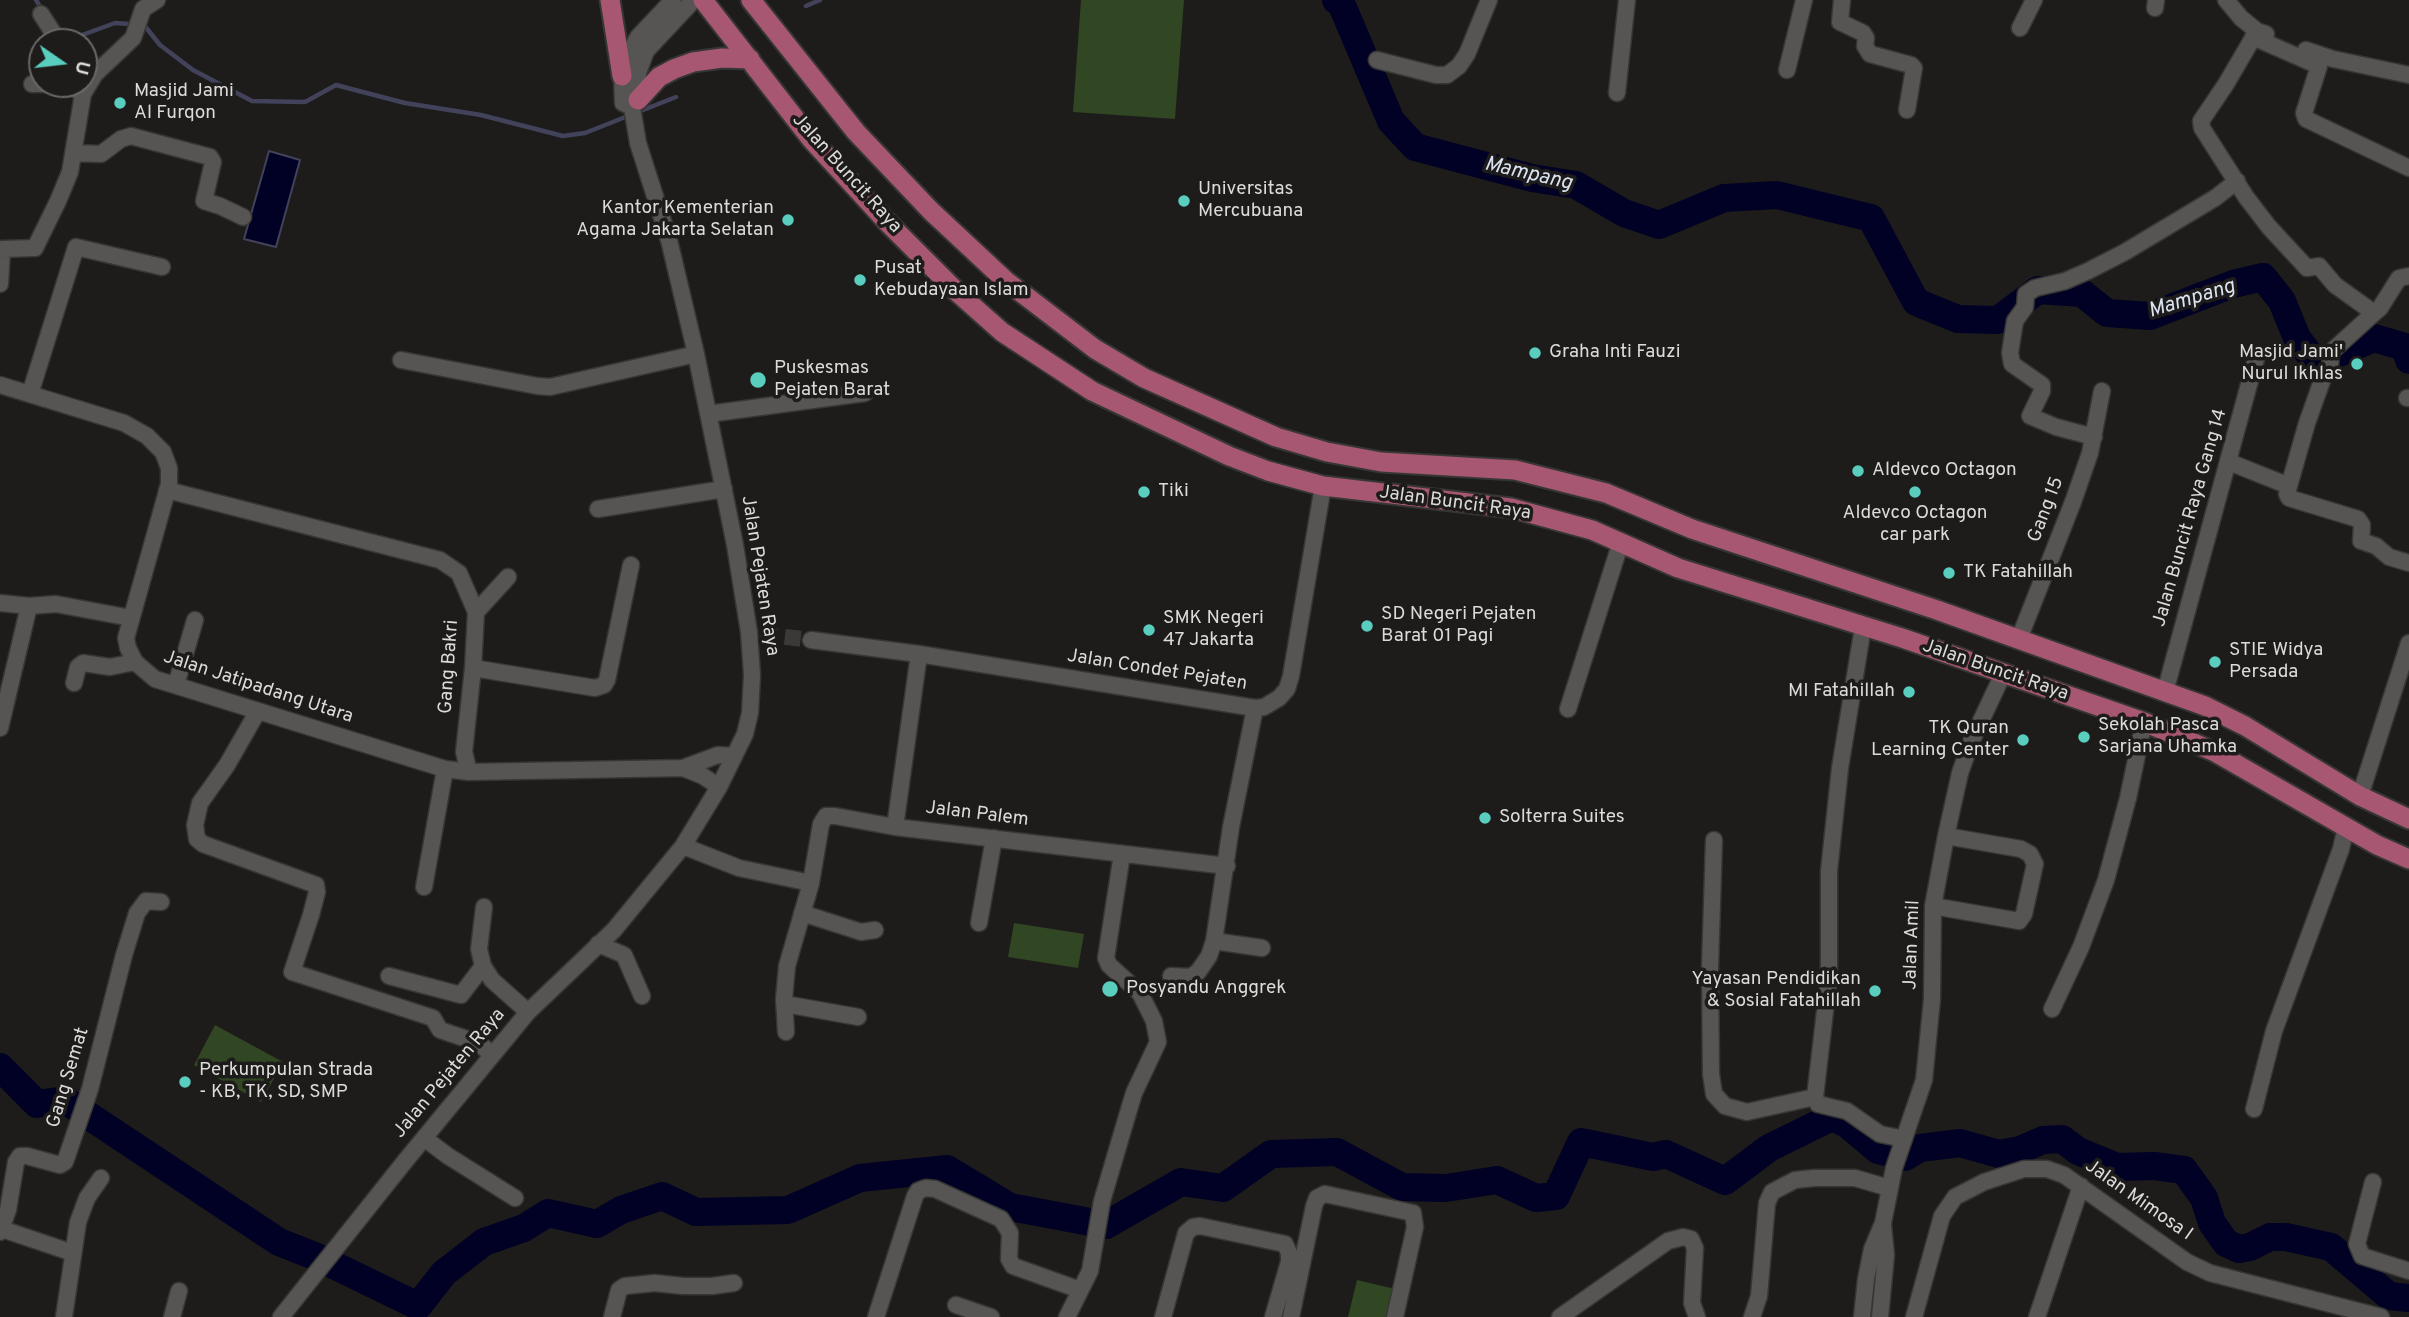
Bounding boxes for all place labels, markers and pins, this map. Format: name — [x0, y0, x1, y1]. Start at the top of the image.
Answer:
place label: Masjid Jami Al Furqon — [134, 81, 234, 125]
marker: Masjid Jami Al Furqon — [112, 95, 128, 111]
place label: Universitas Mercubuana — [1198, 179, 1303, 223]
marker: Universitas Mercubuana — [1176, 193, 1192, 209]
place label: Kantor Kementerian Agama Jakarta Selatan — [576, 198, 774, 242]
marker: Kantor Kementerian Agama Jakarta Selatan — [780, 212, 796, 228]
place label: Pusat Kebudayaan Islam — [874, 258, 1029, 302]
marker: Pusat Kebudayaan Islam — [852, 272, 868, 288]
place label: Graha Inti Fauzi — [1549, 342, 1680, 364]
place label: Masjid Jami' Nurul Ikhlas — [2239, 342, 2343, 386]
marker: Graha Inti Fauzi — [1527, 345, 1543, 361]
marker: Masjid Jami' Nurul Ikhlas — [2349, 356, 2365, 372]
place label: Puskesmas Pejaten Barat — [774, 358, 890, 402]
marker: Puskesmas Pejaten Barat — [748, 370, 768, 390]
place label: Aldevco Octagon — [1872, 460, 2017, 482]
marker: Aldevco Octagon — [1850, 463, 1866, 479]
place label: Tiki — [1158, 481, 1189, 503]
marker: Tiki — [1136, 484, 1152, 500]
marker: Aldevco Octagon car park — [1907, 484, 1923, 500]
place label: Aldevco Octagon car park — [1843, 503, 1987, 547]
place label: TK Fatahillah — [1963, 562, 2073, 584]
marker: TK Fatahillah — [1941, 565, 1957, 581]
place label: SD Negeri Pejaten Barat 01 Pagi — [1381, 604, 1536, 648]
place label: SMK Negeri 47 Jakarta — [1163, 608, 1264, 652]
marker: SD Negeri Pejaten Barat 01 Pagi — [1359, 618, 1375, 634]
marker: SMK Negeri 47 Jakarta — [1141, 622, 1157, 638]
place label: STIE Widya Persada — [2229, 640, 2323, 684]
marker: STIE Widya Persada — [2207, 654, 2223, 670]
place label: MI Fatahillah — [1788, 681, 1895, 703]
marker: MI Fatahillah — [1901, 684, 1917, 700]
place label: Sekolah Pasca Sarjana Uhamka — [2098, 715, 2237, 759]
place label: TK Quran Learning Center — [1871, 718, 2009, 762]
marker: Sekolah Pasca Sarjana Uhamka — [2076, 729, 2092, 745]
marker: TK Quran Learning Center — [2015, 732, 2031, 748]
place label: Solterra Suites — [1499, 807, 1625, 829]
marker: Solterra Suites — [1477, 810, 1493, 826]
place label: Yayasan Pendidikan & Sosial Fatahillah — [1691, 969, 1861, 1013]
place label: Posyandu Anggrek — [1126, 978, 1286, 1000]
marker: Posyandu Anggrek — [1100, 979, 1120, 999]
marker: Yayasan Pendidikan & Sosial Fatahillah — [1867, 983, 1883, 999]
place label: Perkumpulan Strada - KB, TK, SD, SMP — [199, 1060, 373, 1104]
marker: Perkumpulan Strada - KB, TK, SD, SMP — [177, 1074, 193, 1090]

